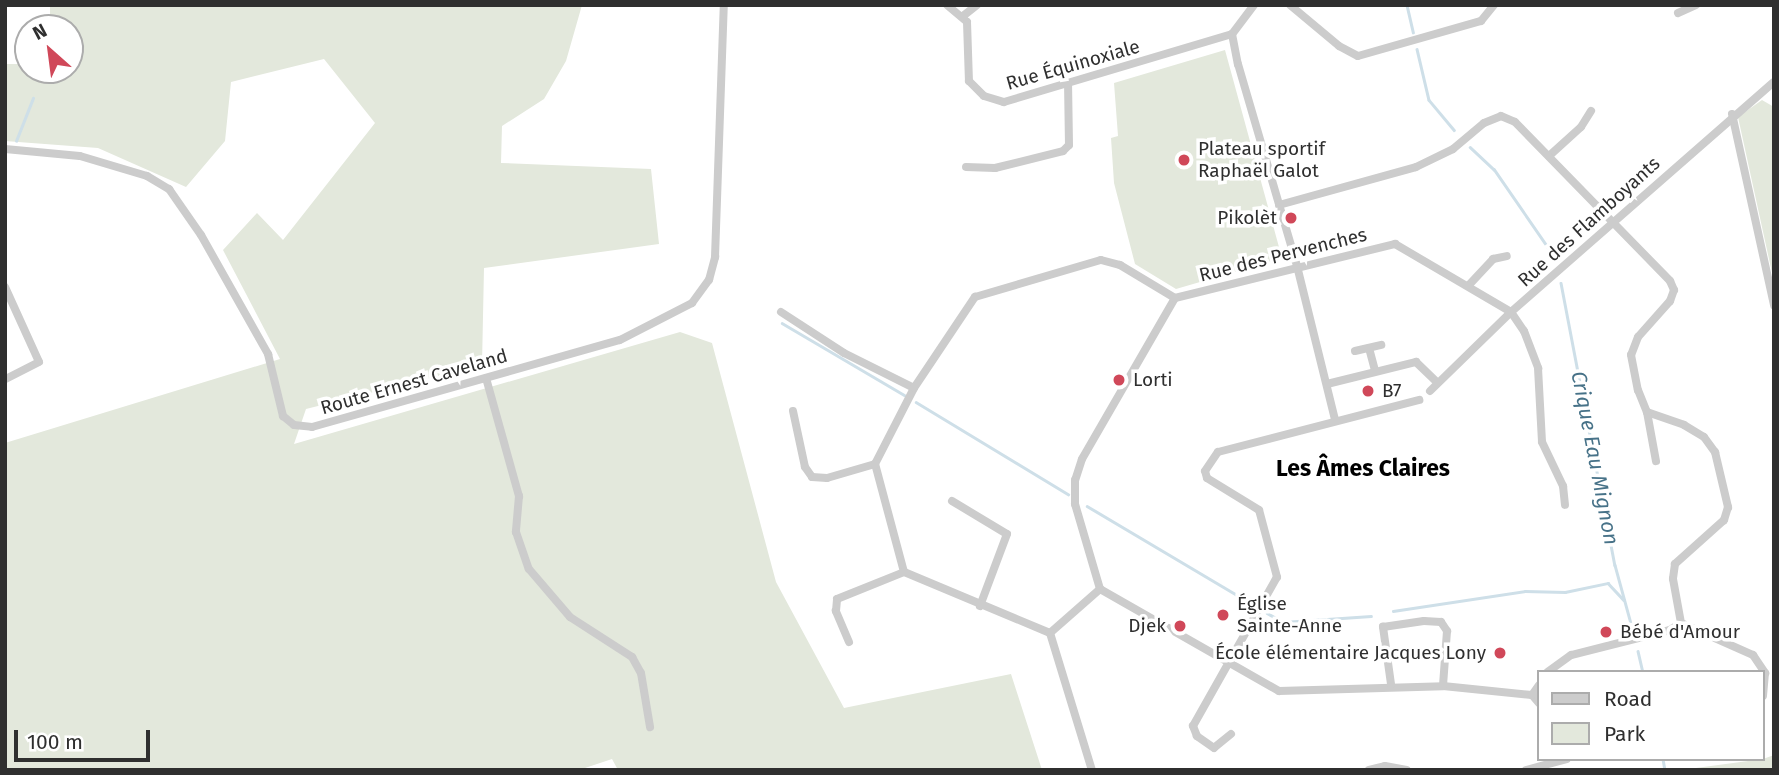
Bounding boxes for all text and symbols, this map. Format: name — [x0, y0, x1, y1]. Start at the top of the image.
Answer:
north arrow — [14, 14, 84, 84]
text: N — [29, 19, 51, 45]
street label: Rue Équinoxiale — [1003, 35, 1143, 95]
place label: Plateau sportif Raphaël Galot — [1198, 138, 1325, 182]
marker: Plateau sportif Raphaël Galot — [1176, 152, 1192, 168]
street label: Rue des Flamboyants — [1513, 152, 1665, 292]
place label: Pikolèt — [1217, 207, 1277, 229]
marker: Pikolèt — [1283, 210, 1299, 226]
street label: Rue des Pervenches — [1197, 223, 1369, 287]
street label: Route Ernest Caveland — [318, 344, 510, 420]
place label: Lorti — [1133, 369, 1173, 391]
water label: Crique Eau Mignon — [1566, 369, 1624, 547]
marker: Lorti — [1111, 372, 1127, 388]
place label: B7 — [1382, 380, 1401, 402]
marker: B7 — [1360, 383, 1376, 399]
district label: Les Âmes Claires — [1276, 454, 1450, 482]
place label: Église Sainte-Anne — [1237, 593, 1342, 637]
marker: Église Sainte-Anne — [1215, 607, 1231, 623]
place label: Djek — [1128, 615, 1166, 637]
marker: Djek — [1172, 618, 1188, 634]
place label: Bébé d'Amour — [1620, 621, 1740, 643]
marker: Bébé d'Amour — [1598, 624, 1614, 640]
place label: École élémentaire Jacques Lony — [1215, 642, 1486, 664]
marker: École élémentaire Jacques Lony — [1492, 645, 1508, 661]
legend — [1538, 670, 1765, 761]
text: Road — [1604, 686, 1652, 712]
scale bar — [18, 716, 154, 760]
text: Park — [1604, 721, 1645, 747]
text: 100 m — [27, 729, 83, 755]

